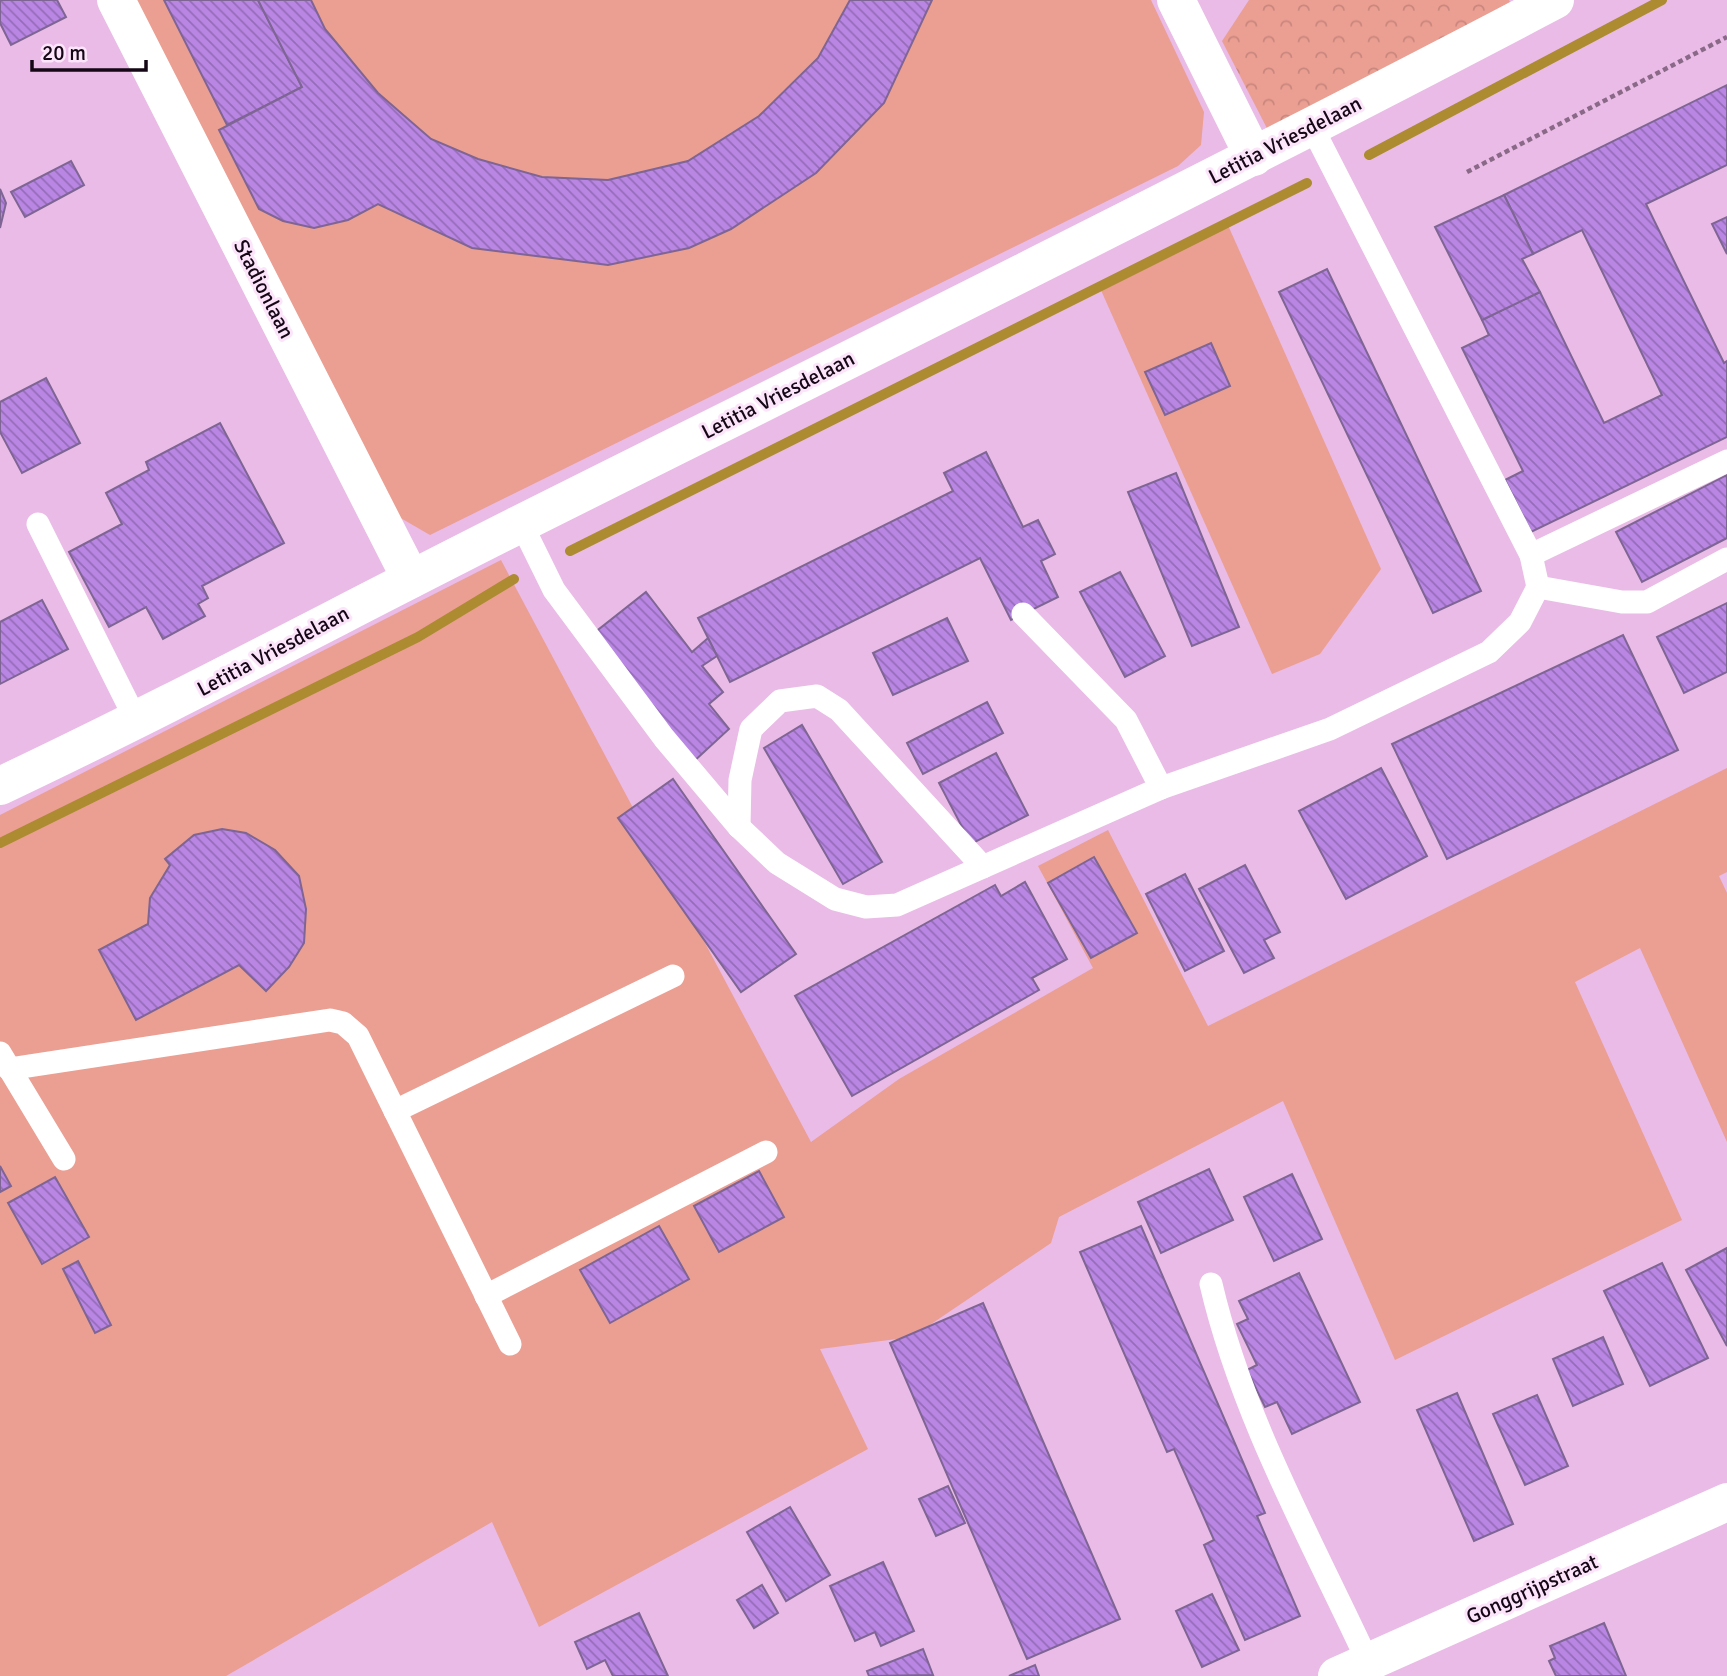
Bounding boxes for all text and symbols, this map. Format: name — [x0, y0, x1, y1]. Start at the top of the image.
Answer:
scale bar — [32, 28, 145, 72]
text: 20 m — [42, 40, 86, 66]
street label: Letitia Vriesdelaan — [1204, 90, 1366, 190]
street label: Stadionlaan — [228, 235, 300, 343]
street label: Letitia Vriesdelaan — [697, 345, 859, 445]
street label: Letitia Vriesdelaan — [193, 600, 353, 702]
street label: Gonggrijpstraat — [1462, 1548, 1602, 1630]

